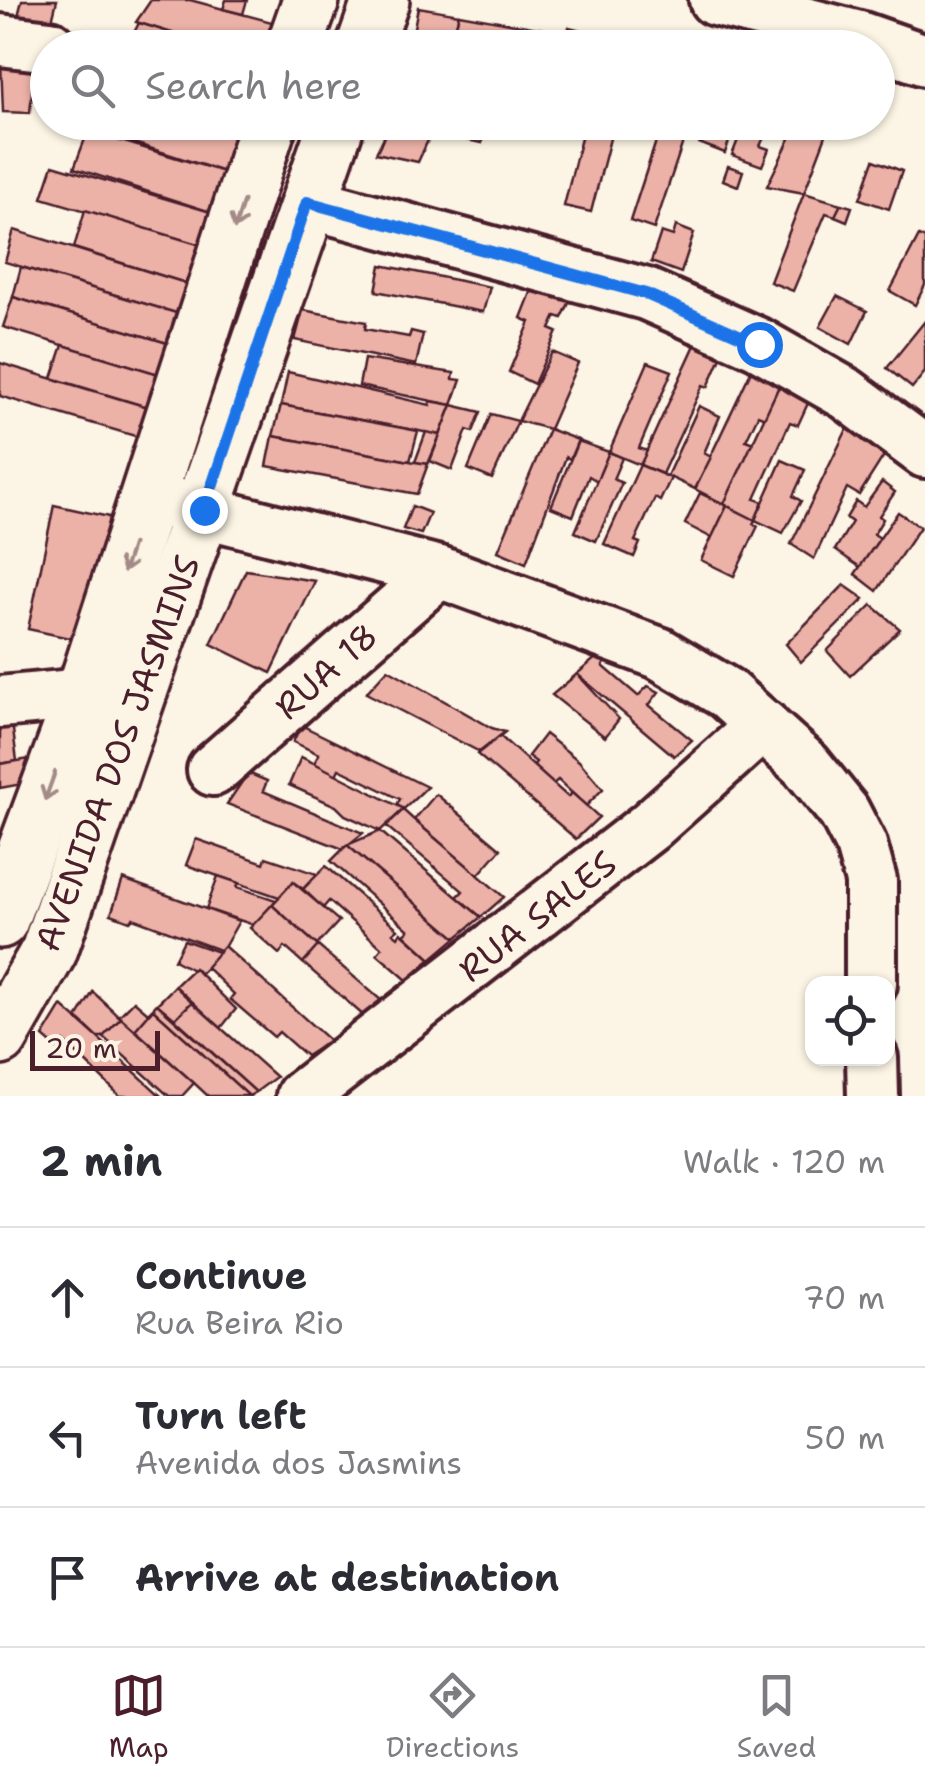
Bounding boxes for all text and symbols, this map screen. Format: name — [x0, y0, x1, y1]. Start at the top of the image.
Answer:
search box — [30, 30, 895, 140]
icon: search — [65, 58, 120, 113]
text: Search here — [145, 60, 362, 111]
one-way arrow — [228, 199, 246, 231]
route start — [737, 322, 783, 368]
route end — [182, 488, 228, 534]
one-way arrow — [117, 541, 135, 573]
street label: AVENIDA DOS JASMINS — [23, 549, 211, 957]
street label: RUA 18 — [264, 612, 388, 730]
one-way arrow — [40, 769, 58, 800]
street label: RUA SALES — [449, 840, 625, 992]
map controls — [805, 976, 895, 1066]
button: locate — [805, 976, 895, 1066]
scale bar — [30, 1026, 160, 1070]
text: 20 m — [45, 1029, 117, 1067]
text: 2 min — [40, 1133, 162, 1189]
text: Walk · 120 m — [683, 1140, 885, 1183]
text: Continue — [135, 1250, 307, 1301]
icon: ahead — [40, 1270, 95, 1325]
text: 70 m — [802, 1276, 885, 1319]
text: Rua Beira Rio — [135, 1301, 344, 1344]
text: Turn left — [135, 1390, 307, 1441]
icon: left — [40, 1410, 95, 1465]
text: 50 m — [805, 1416, 885, 1459]
text: Avenida dos Jasmins — [135, 1441, 462, 1484]
icon: arrive — [40, 1550, 95, 1605]
text: Arrive at destination — [135, 1552, 559, 1603]
tab: Map — [109, 1668, 169, 1766]
tab: Directions — [386, 1668, 519, 1766]
tab: Saved — [737, 1668, 816, 1766]

